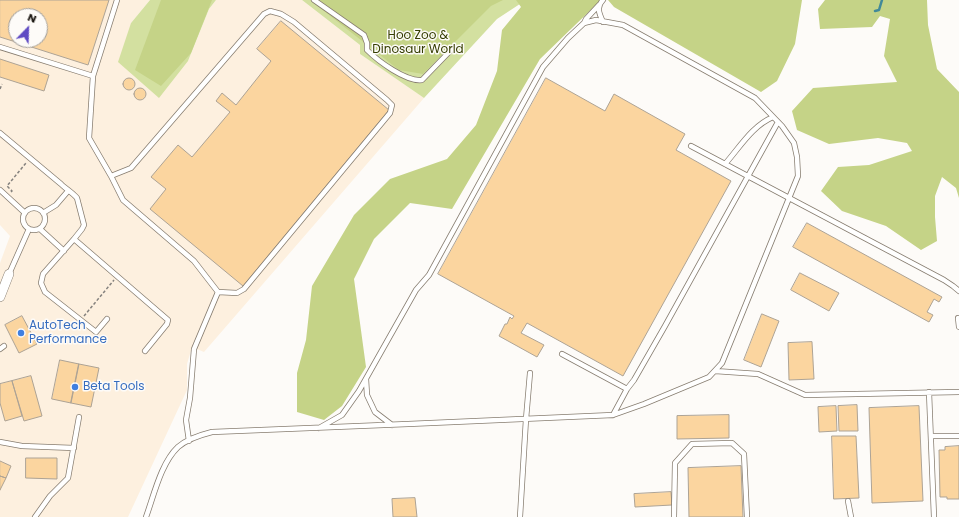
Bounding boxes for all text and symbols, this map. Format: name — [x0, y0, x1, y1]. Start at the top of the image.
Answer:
north arrow — [8, 8, 48, 48]
text: N — [25, 9, 39, 27]
park label: Hoo Zoo & Dinosaur World — [372, 29, 464, 57]
place label: AutoTech Performance — [29, 319, 107, 347]
marker: AutoTech Performance — [16, 328, 26, 338]
place label: Beta Tools — [83, 380, 145, 394]
marker: Beta Tools — [70, 382, 80, 392]

